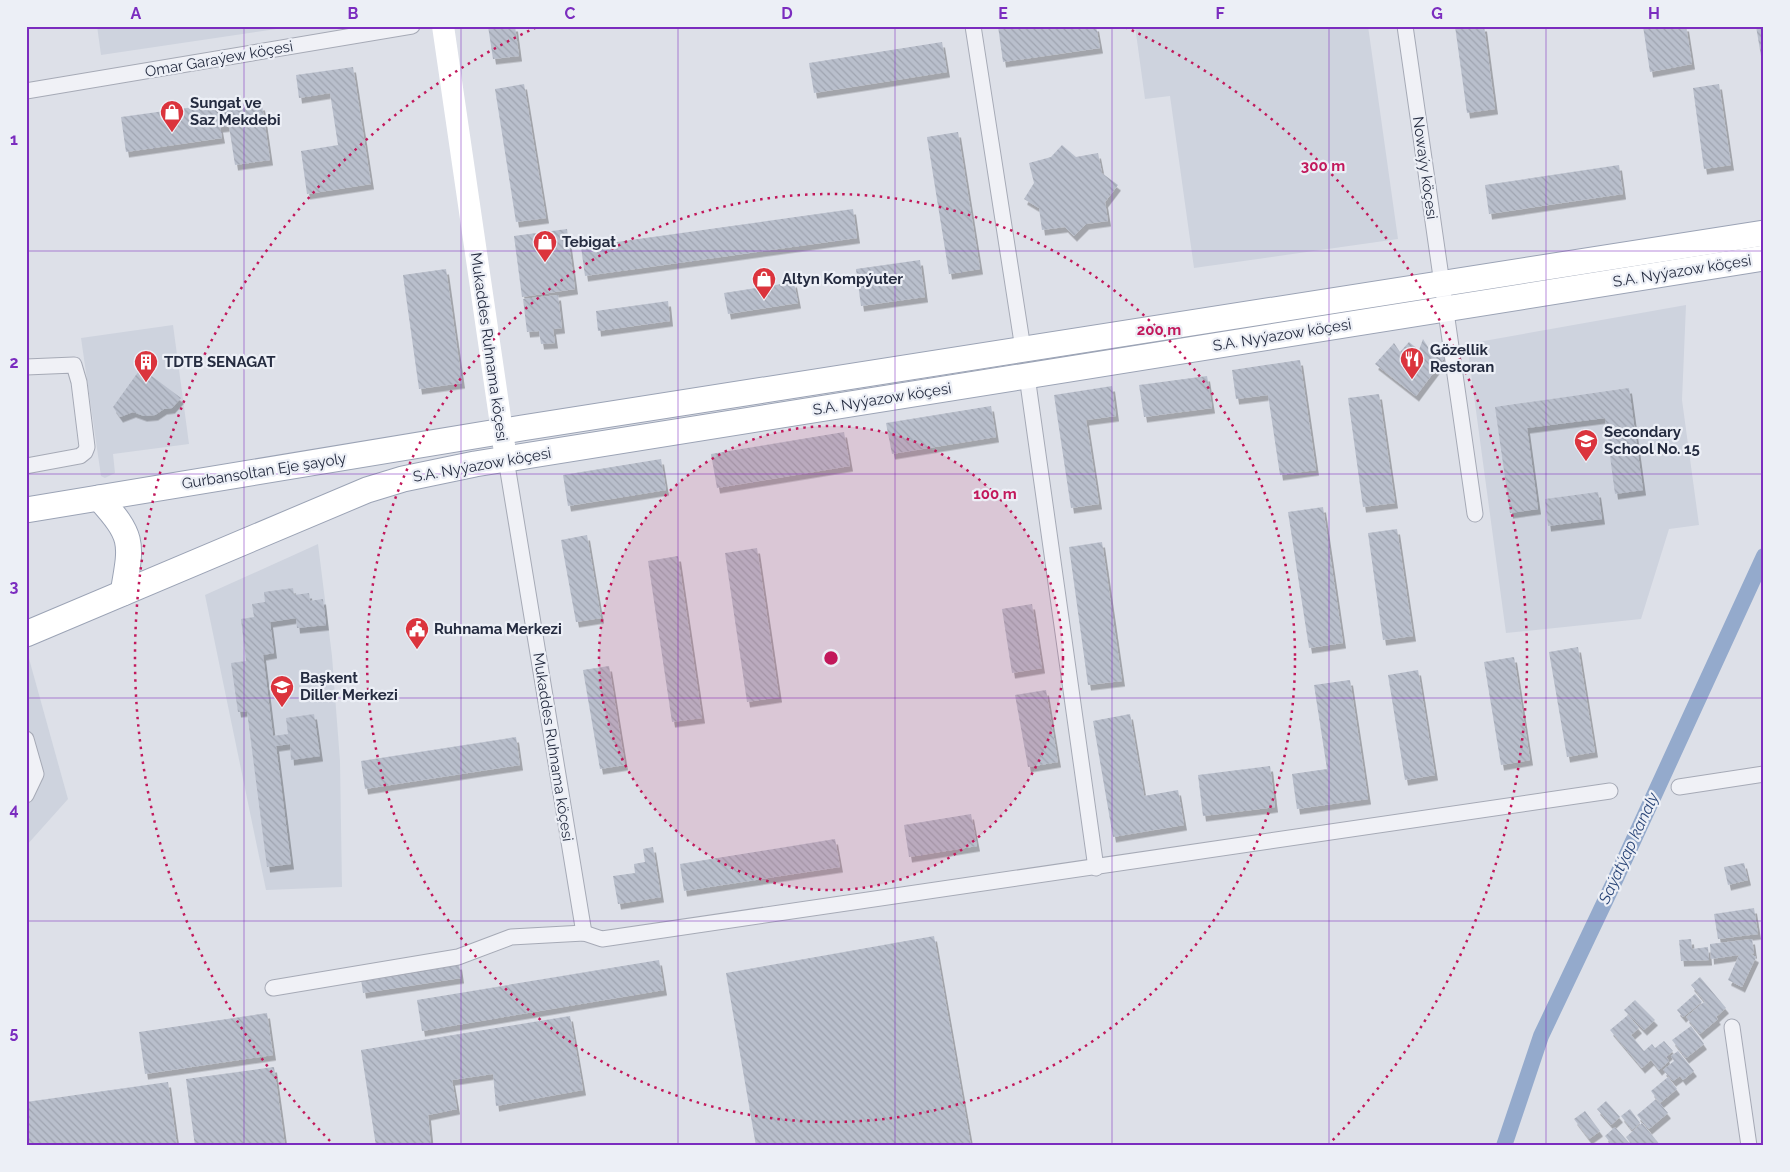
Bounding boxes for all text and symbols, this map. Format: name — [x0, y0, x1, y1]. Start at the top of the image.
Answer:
text: A — [131, 4, 142, 23]
text: B — [348, 4, 359, 23]
text: C — [565, 4, 576, 23]
text: D — [781, 4, 793, 23]
text: E — [998, 4, 1008, 23]
text: F — [1215, 4, 1225, 23]
text: G — [1431, 4, 1443, 23]
text: H — [1648, 4, 1660, 23]
street label: Omar Garaýew köçesi — [144, 37, 294, 81]
place label: Sungat ve Saz Mekdebi — [190, 94, 281, 129]
shop icon: Sungat ve Saz Mekdebi — [159, 99, 185, 133]
street label: Nowaýy köçesi — [1409, 115, 1441, 221]
text: 1 — [10, 130, 18, 149]
text: 300 m — [1301, 157, 1345, 175]
shop icon: Tebigat — [532, 229, 558, 263]
place label: Tebigat — [562, 233, 616, 251]
street label: Mukaddes Ruhnama köçesi — [467, 251, 511, 443]
street label: S.A. Nyýazow köçesi — [1611, 251, 1753, 291]
shop icon: Altyn Kompýuter — [751, 266, 777, 300]
place label: Altyn Kompýuter — [782, 270, 903, 288]
street label: S.A. Nyýazow köçesi — [1211, 315, 1353, 355]
text: 200 m — [1137, 321, 1181, 339]
place label: Gözellik Restoran — [1430, 341, 1494, 376]
restaurant icon: Gözellik Restoran — [1399, 346, 1425, 380]
building icon: TDTB SENAGAT — [133, 349, 159, 383]
text: 2 — [9, 353, 19, 372]
place label: TDTB SENAGAT — [164, 353, 276, 371]
street label: S.A. Nyýazow köçesi — [811, 379, 953, 419]
place label: Secondary School No. 15 — [1604, 423, 1700, 458]
school or university icon: Secondary School No. 15 — [1573, 428, 1599, 462]
street label: S.A. Nyýazow köçesi — [412, 444, 552, 486]
street label: Gurbansoltan Eje şayoly — [181, 449, 347, 493]
text: 100 m — [973, 485, 1017, 503]
text: 3 — [10, 577, 19, 596]
public building icon: Ruhnama Merkezi — [404, 616, 430, 650]
place label: Ruhnama Merkezi — [434, 620, 562, 638]
centre of rings — [822, 649, 840, 667]
street label: Mukaddes Ruhnama köçesi — [529, 651, 577, 843]
place label: Başkent Diller Merkezi — [300, 669, 398, 704]
school or university icon: Başkent Diller Merkezi — [269, 674, 295, 708]
water label: Saýatýap kanaly — [1594, 789, 1663, 908]
text: 4 — [9, 800, 19, 819]
text: 5 — [10, 1023, 19, 1042]

